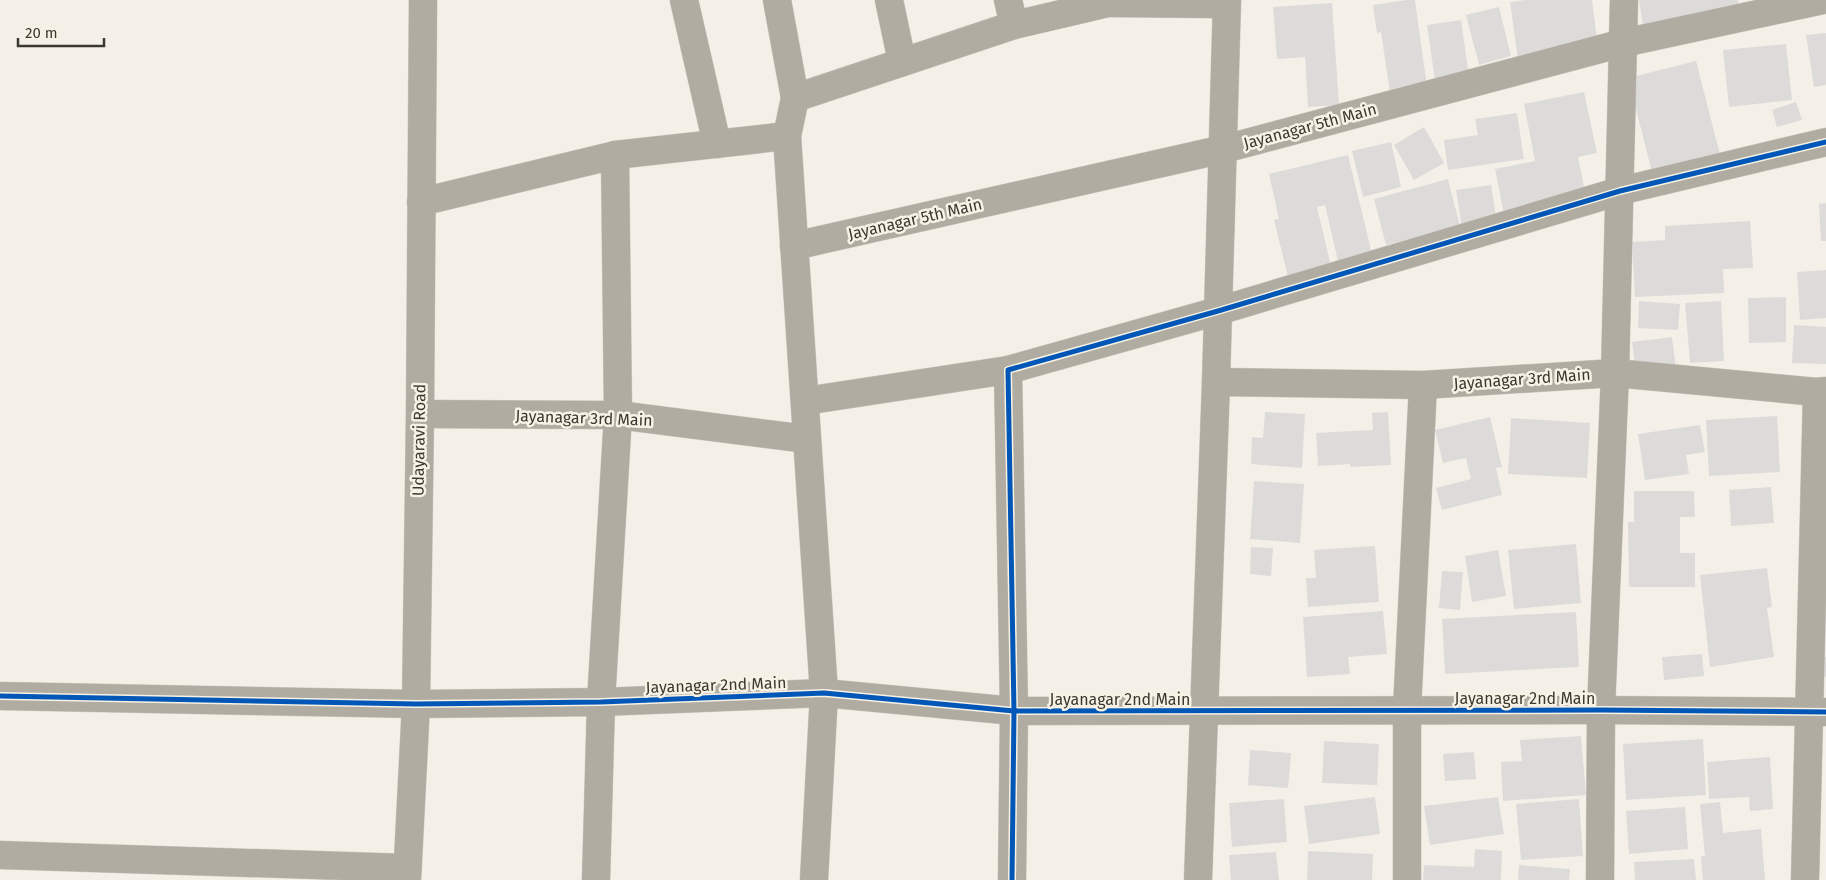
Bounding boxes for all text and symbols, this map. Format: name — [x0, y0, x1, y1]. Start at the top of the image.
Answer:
scale bar — [18, 15, 104, 47]
text: 20 m — [25, 24, 58, 42]
street label: Jayanagar 5th Main — [1241, 99, 1379, 153]
street label: Jayanagar 5th Main — [846, 194, 984, 244]
street label: Jayanagar 3rd Main — [1453, 365, 1591, 393]
street label: Udayaravi Road — [409, 384, 429, 496]
street label: Jayanagar 3rd Main — [515, 406, 653, 430]
street label: Jayanagar 2nd Main — [645, 673, 787, 697]
street label: Jayanagar 2nd Main — [1455, 689, 1595, 708]
street label: Jayanagar 2nd Main — [1050, 690, 1190, 709]

